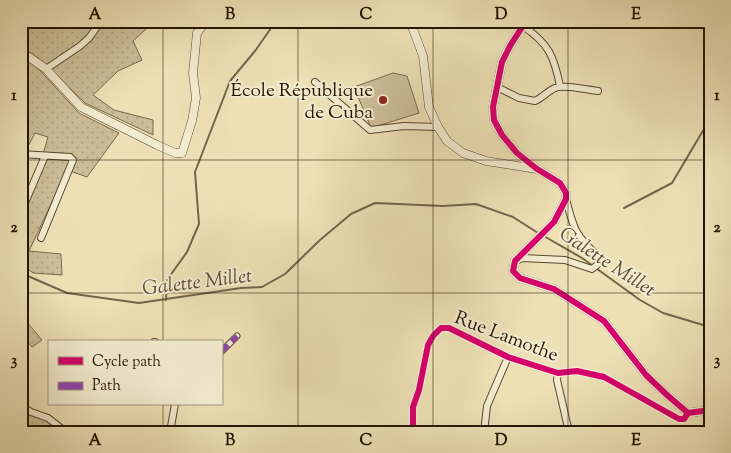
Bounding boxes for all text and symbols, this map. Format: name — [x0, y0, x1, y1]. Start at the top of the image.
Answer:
text: A — [89, 4, 102, 27]
text: B — [225, 4, 235, 27]
text: C — [360, 4, 373, 27]
text: D — [495, 4, 508, 27]
text: E — [631, 4, 641, 27]
place label: École République de Cuba — [230, 78, 373, 127]
text: 1 — [11, 85, 17, 108]
text: 1 — [714, 85, 720, 108]
marker: École République de Cuba — [377, 94, 389, 106]
text: 2 — [10, 217, 18, 240]
text: 2 — [713, 217, 721, 240]
water label: Galette Millet — [552, 221, 661, 305]
water label: Galette Millet — [141, 262, 254, 305]
street label: Rue Lamothe — [450, 305, 562, 370]
legend — [48, 340, 222, 406]
text: 3 — [11, 350, 18, 373]
text: 3 — [714, 350, 721, 373]
text: Cycle path — [92, 352, 161, 373]
text: Path — [92, 376, 121, 397]
text: A — [89, 430, 102, 453]
text: B — [225, 430, 235, 453]
text: C — [360, 430, 373, 453]
text: D — [495, 430, 508, 453]
text: E — [631, 430, 641, 453]

